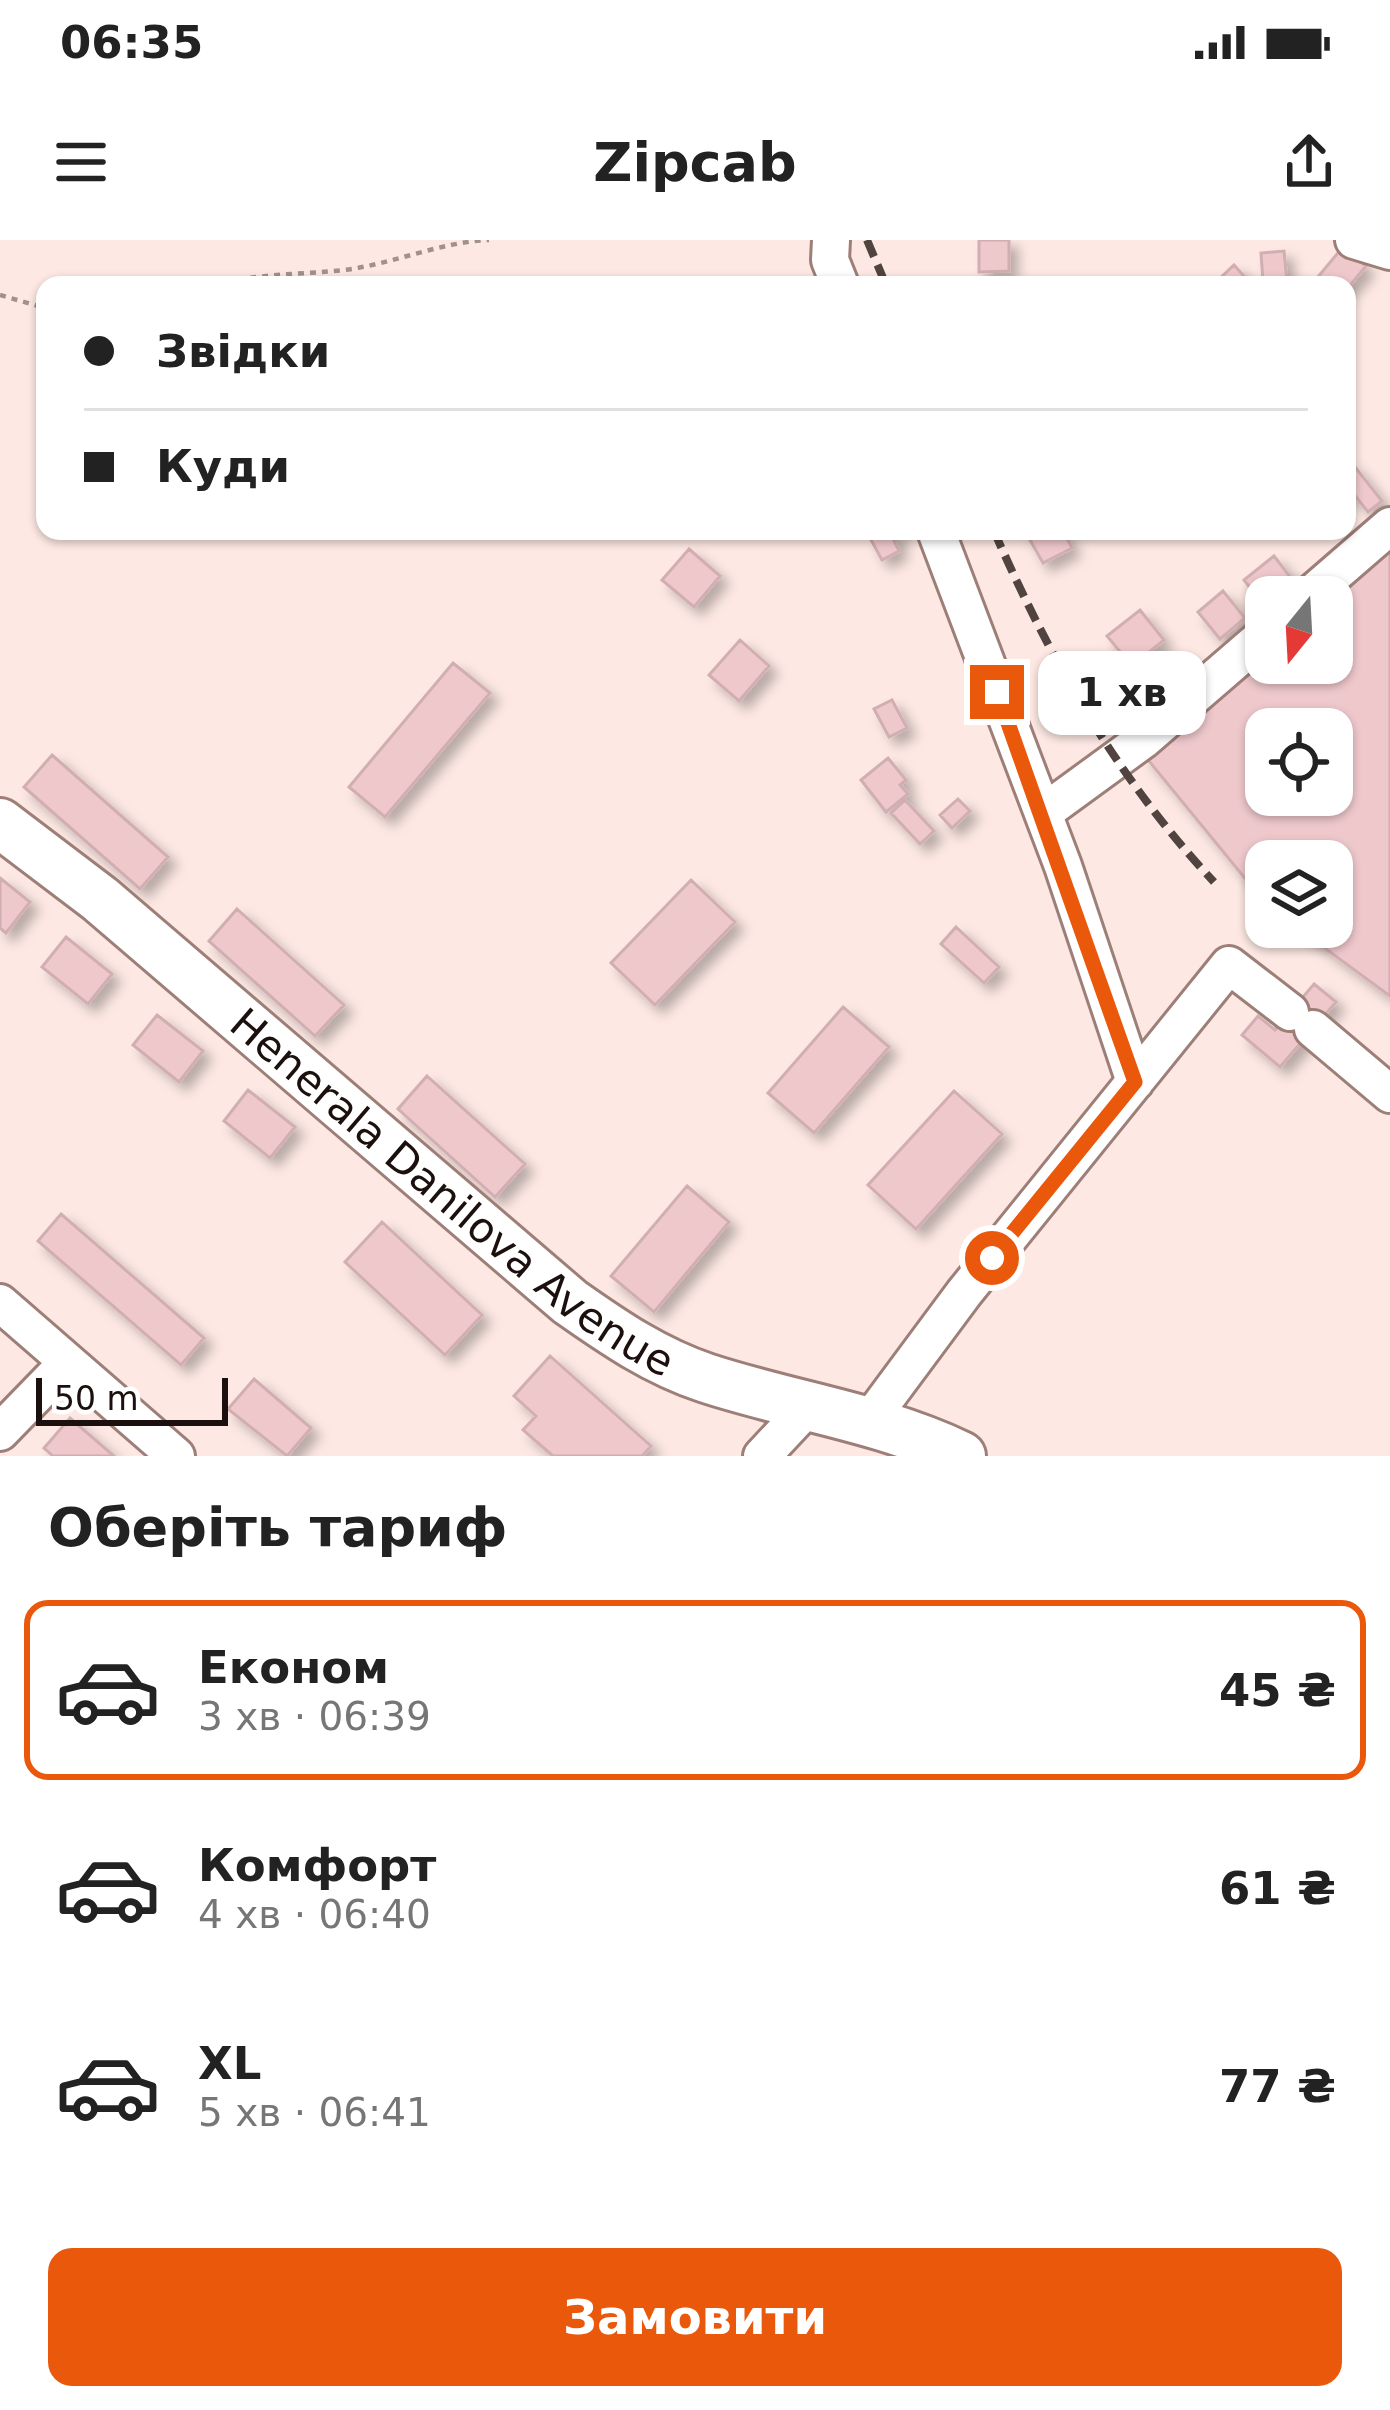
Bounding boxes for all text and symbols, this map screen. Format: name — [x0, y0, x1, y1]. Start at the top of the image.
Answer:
text: 06:35 — [60, 16, 203, 69]
icon: menu — [48, 129, 114, 195]
icon: share — [1276, 129, 1342, 195]
text: Zipcab — [593, 131, 797, 194]
text: Звідки — [156, 325, 330, 378]
text: Куди — [156, 440, 290, 493]
north arrow — [1245, 576, 1353, 684]
map controls — [1245, 576, 1353, 948]
callout: 1 хв — [1039, 650, 1207, 734]
route end — [970, 665, 1024, 719]
text: 1 хв — [1077, 670, 1167, 715]
button: locate — [1245, 708, 1353, 816]
button: layers — [1245, 840, 1353, 948]
street label: Henerala Danilova Avenue — [221, 998, 682, 1387]
route start — [965, 1231, 1019, 1285]
scale bar — [36, 1372, 228, 1425]
text: 50 m — [54, 1379, 139, 1418]
text: Оберіть тариф — [48, 1496, 507, 1559]
icon: car — [54, 1636, 162, 1744]
text: Економ — [198, 1641, 389, 1694]
text: 45 ₴ — [1219, 1664, 1336, 1717]
text: 3 хв · 06:39 — [198, 1694, 431, 1739]
icon: car — [54, 1834, 162, 1942]
text: Комфорт — [198, 1839, 436, 1892]
text: 61 ₴ — [1219, 1862, 1336, 1915]
text: 4 хв · 06:40 — [198, 1892, 431, 1937]
icon: car — [54, 2032, 162, 2140]
text: XL — [198, 2037, 261, 2090]
text: 77 ₴ — [1219, 2060, 1336, 2113]
text: 5 хв · 06:41 — [198, 2090, 431, 2135]
button: Замовити — [48, 2248, 1342, 2386]

